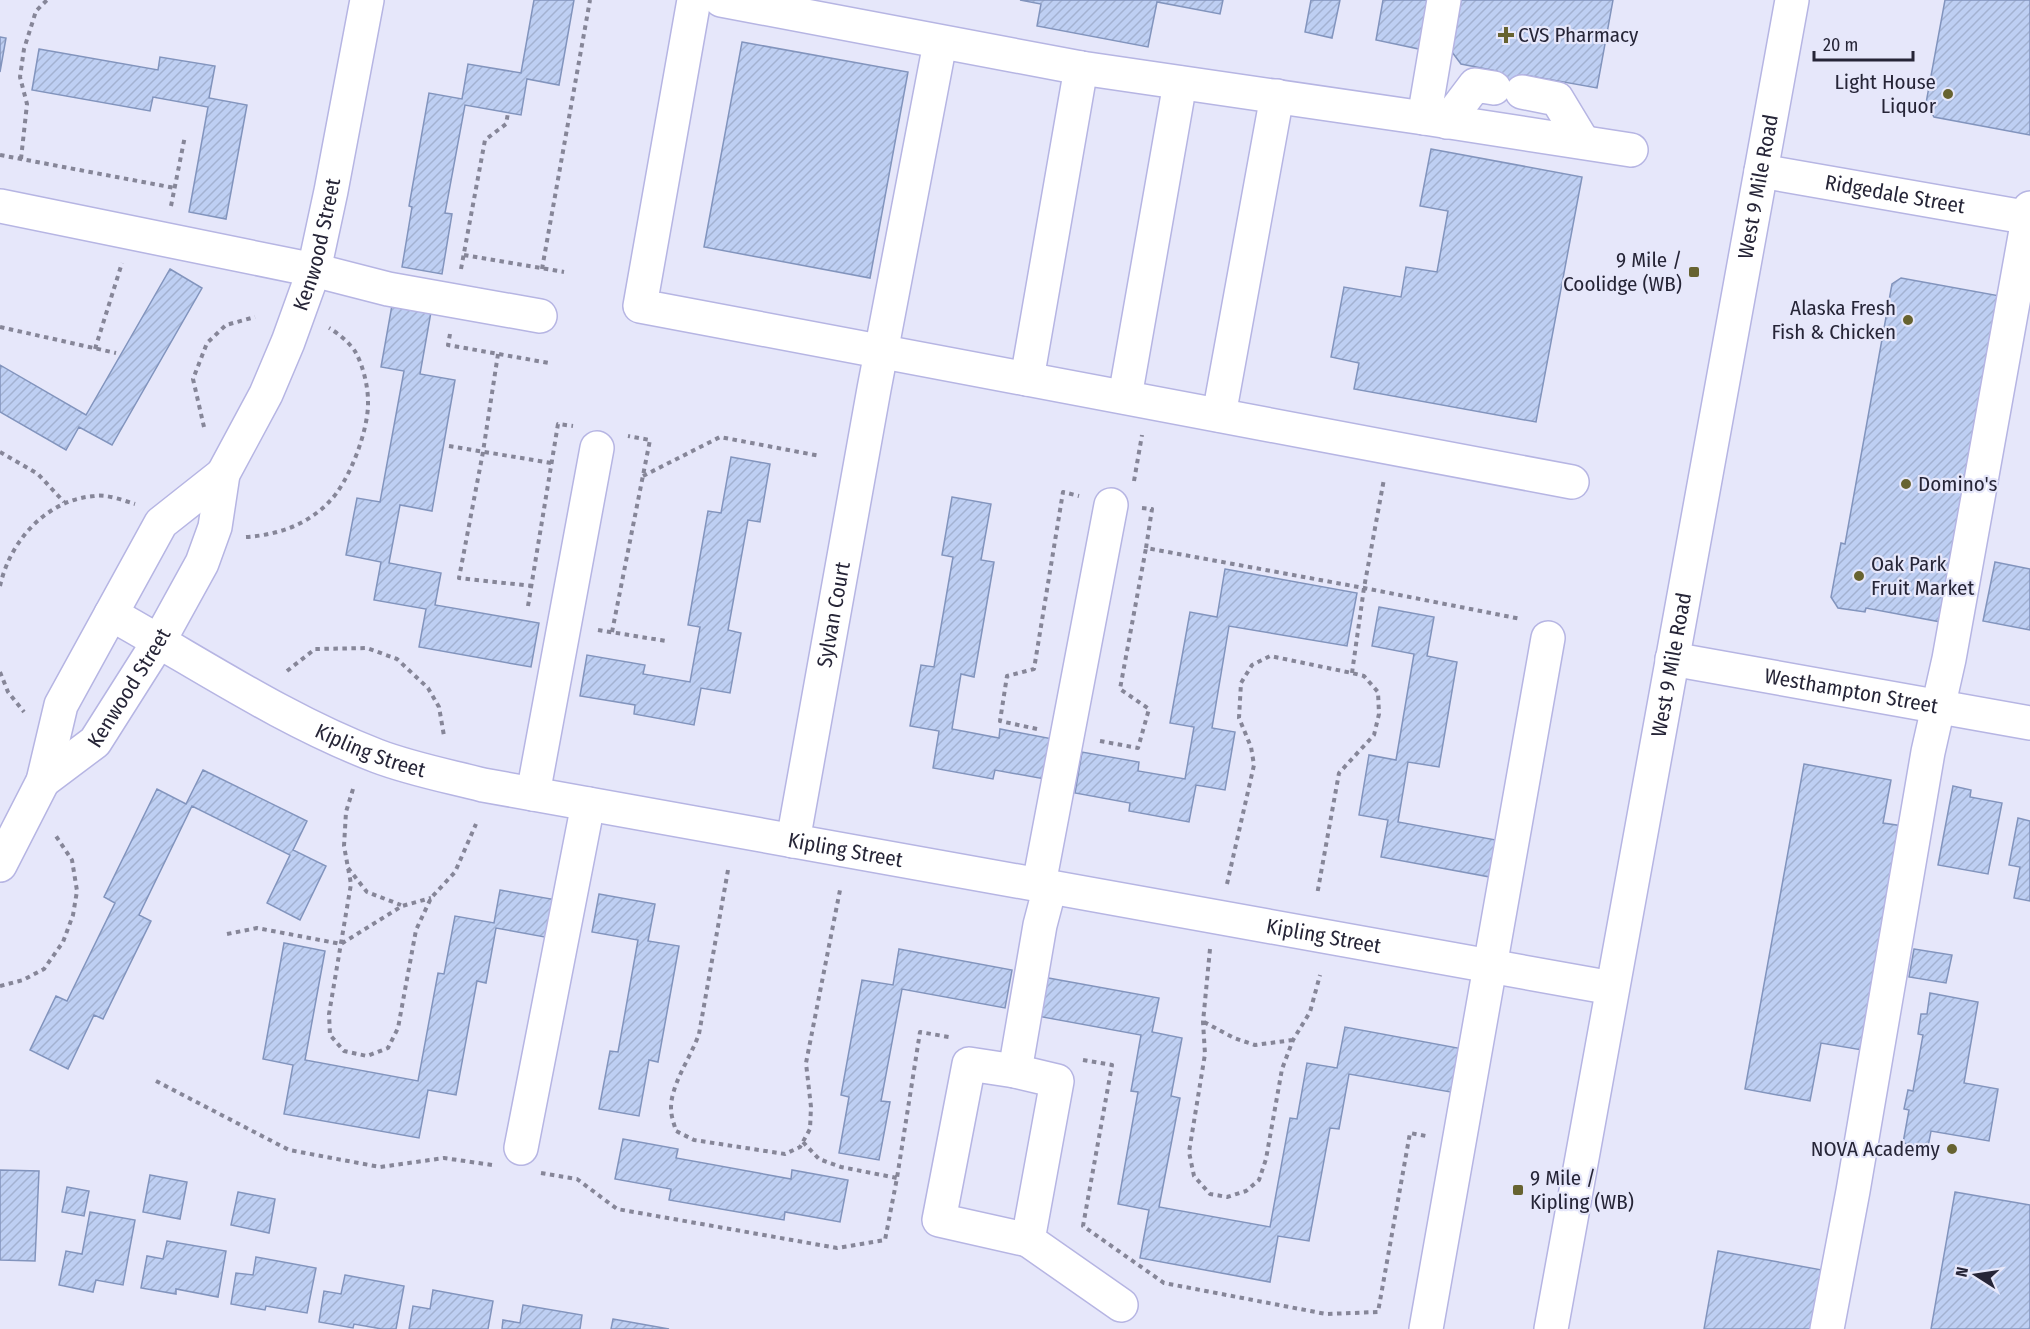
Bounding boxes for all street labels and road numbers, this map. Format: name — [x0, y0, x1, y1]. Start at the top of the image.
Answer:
street label: West 9 Mile Road — [1732, 112, 1784, 261]
street label: Ridgedale Street — [1823, 169, 1967, 219]
street label: Kenwood Street — [287, 176, 346, 314]
street label: Sylvan Court — [811, 560, 856, 669]
street label: West 9 Mile Road — [1646, 590, 1697, 739]
street label: Kenwood Street — [82, 624, 176, 752]
street label: Westhampton Street — [1762, 663, 1940, 719]
street label: Kipling Street — [311, 718, 428, 783]
street label: Kipling Street — [786, 827, 905, 873]
street label: Kipling Street — [1264, 913, 1383, 959]

